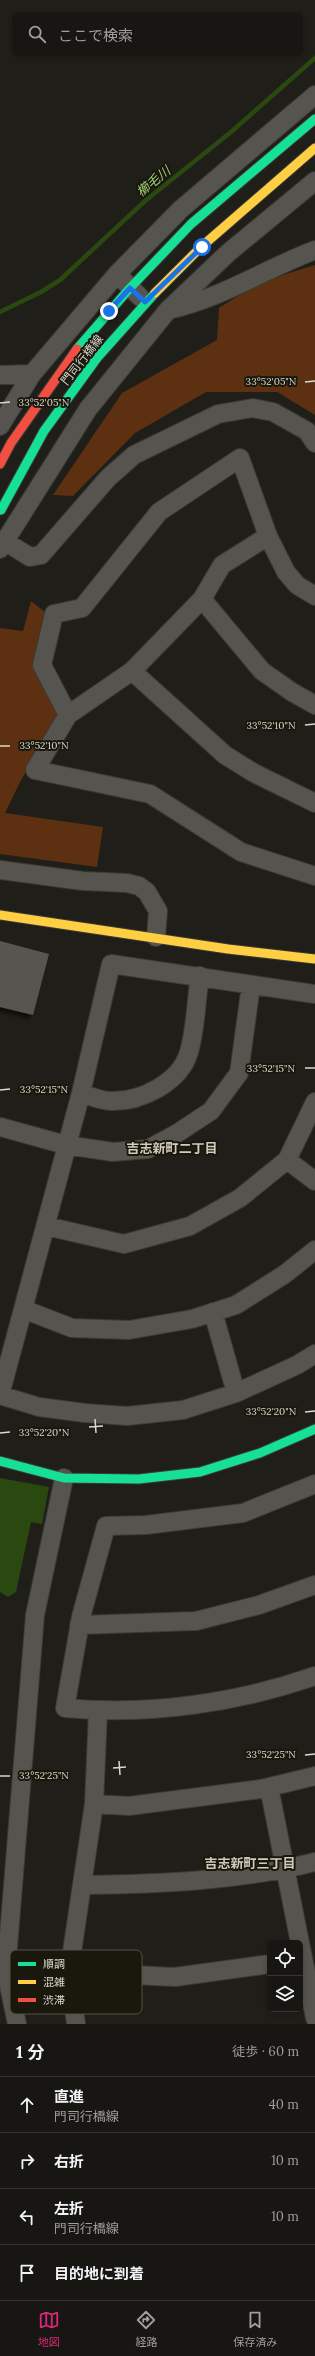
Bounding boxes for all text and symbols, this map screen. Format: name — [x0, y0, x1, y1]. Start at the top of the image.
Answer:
search box — [12, 12, 303, 56]
icon: search — [26, 23, 48, 45]
text: ここで検索 — [58, 26, 133, 45]
water label: 櫛毛川 — [133, 161, 175, 200]
route start — [193, 238, 211, 256]
route end — [100, 302, 118, 320]
street label: 門司行橋線 — [57, 331, 106, 388]
text: 33°52'05"N — [246, 375, 297, 388]
text: 33°52'05"N — [19, 396, 70, 409]
text: 33°52'10"N — [246, 719, 296, 732]
text: 33°52'10"N — [19, 739, 69, 752]
text: 33°52'15"N — [247, 1062, 296, 1075]
text: 33°52'15"N — [20, 1083, 69, 1096]
district label: 吉志新町二丁目 — [126, 1140, 218, 1157]
text: 33°52'20"N — [246, 1405, 297, 1418]
text: 33°52'20"N — [19, 1426, 70, 1439]
text: 33°52'25"N — [246, 1748, 296, 1761]
text: 33°52'25"N — [19, 1769, 69, 1782]
district label: 吉志新町三丁目 — [204, 1855, 296, 1872]
map controls — [267, 1940, 303, 2012]
button: locate — [267, 1940, 303, 1976]
legend — [10, 1950, 142, 2014]
text: 順調 — [43, 1957, 65, 1971]
text: 混雑 — [43, 1975, 65, 1989]
button: layers — [267, 1976, 303, 2012]
text: 渋滞 — [43, 1993, 65, 2007]
text: 1 分 — [16, 2041, 44, 2063]
text: 徒歩 · 60 m — [232, 2043, 299, 2060]
text: 直進 — [54, 2087, 84, 2106]
icon: ahead — [16, 2094, 38, 2116]
text: 40 m — [269, 2096, 299, 2113]
text: 門司行橋線 — [54, 2108, 119, 2125]
icon: right — [16, 2150, 38, 2172]
text: 右折 — [54, 2152, 84, 2171]
text: 10 m — [271, 2152, 299, 2169]
text: 左折 — [54, 2199, 84, 2218]
icon: left — [16, 2206, 38, 2228]
text: 10 m — [271, 2208, 299, 2225]
text: 門司行橋線 — [54, 2220, 119, 2237]
icon: arrive — [16, 2262, 38, 2284]
text: 目的地に到着 — [54, 2264, 144, 2283]
tab: 地図 — [38, 2309, 60, 2349]
tab: 経路 — [135, 2309, 157, 2349]
tab: 保存済み — [233, 2309, 277, 2349]

